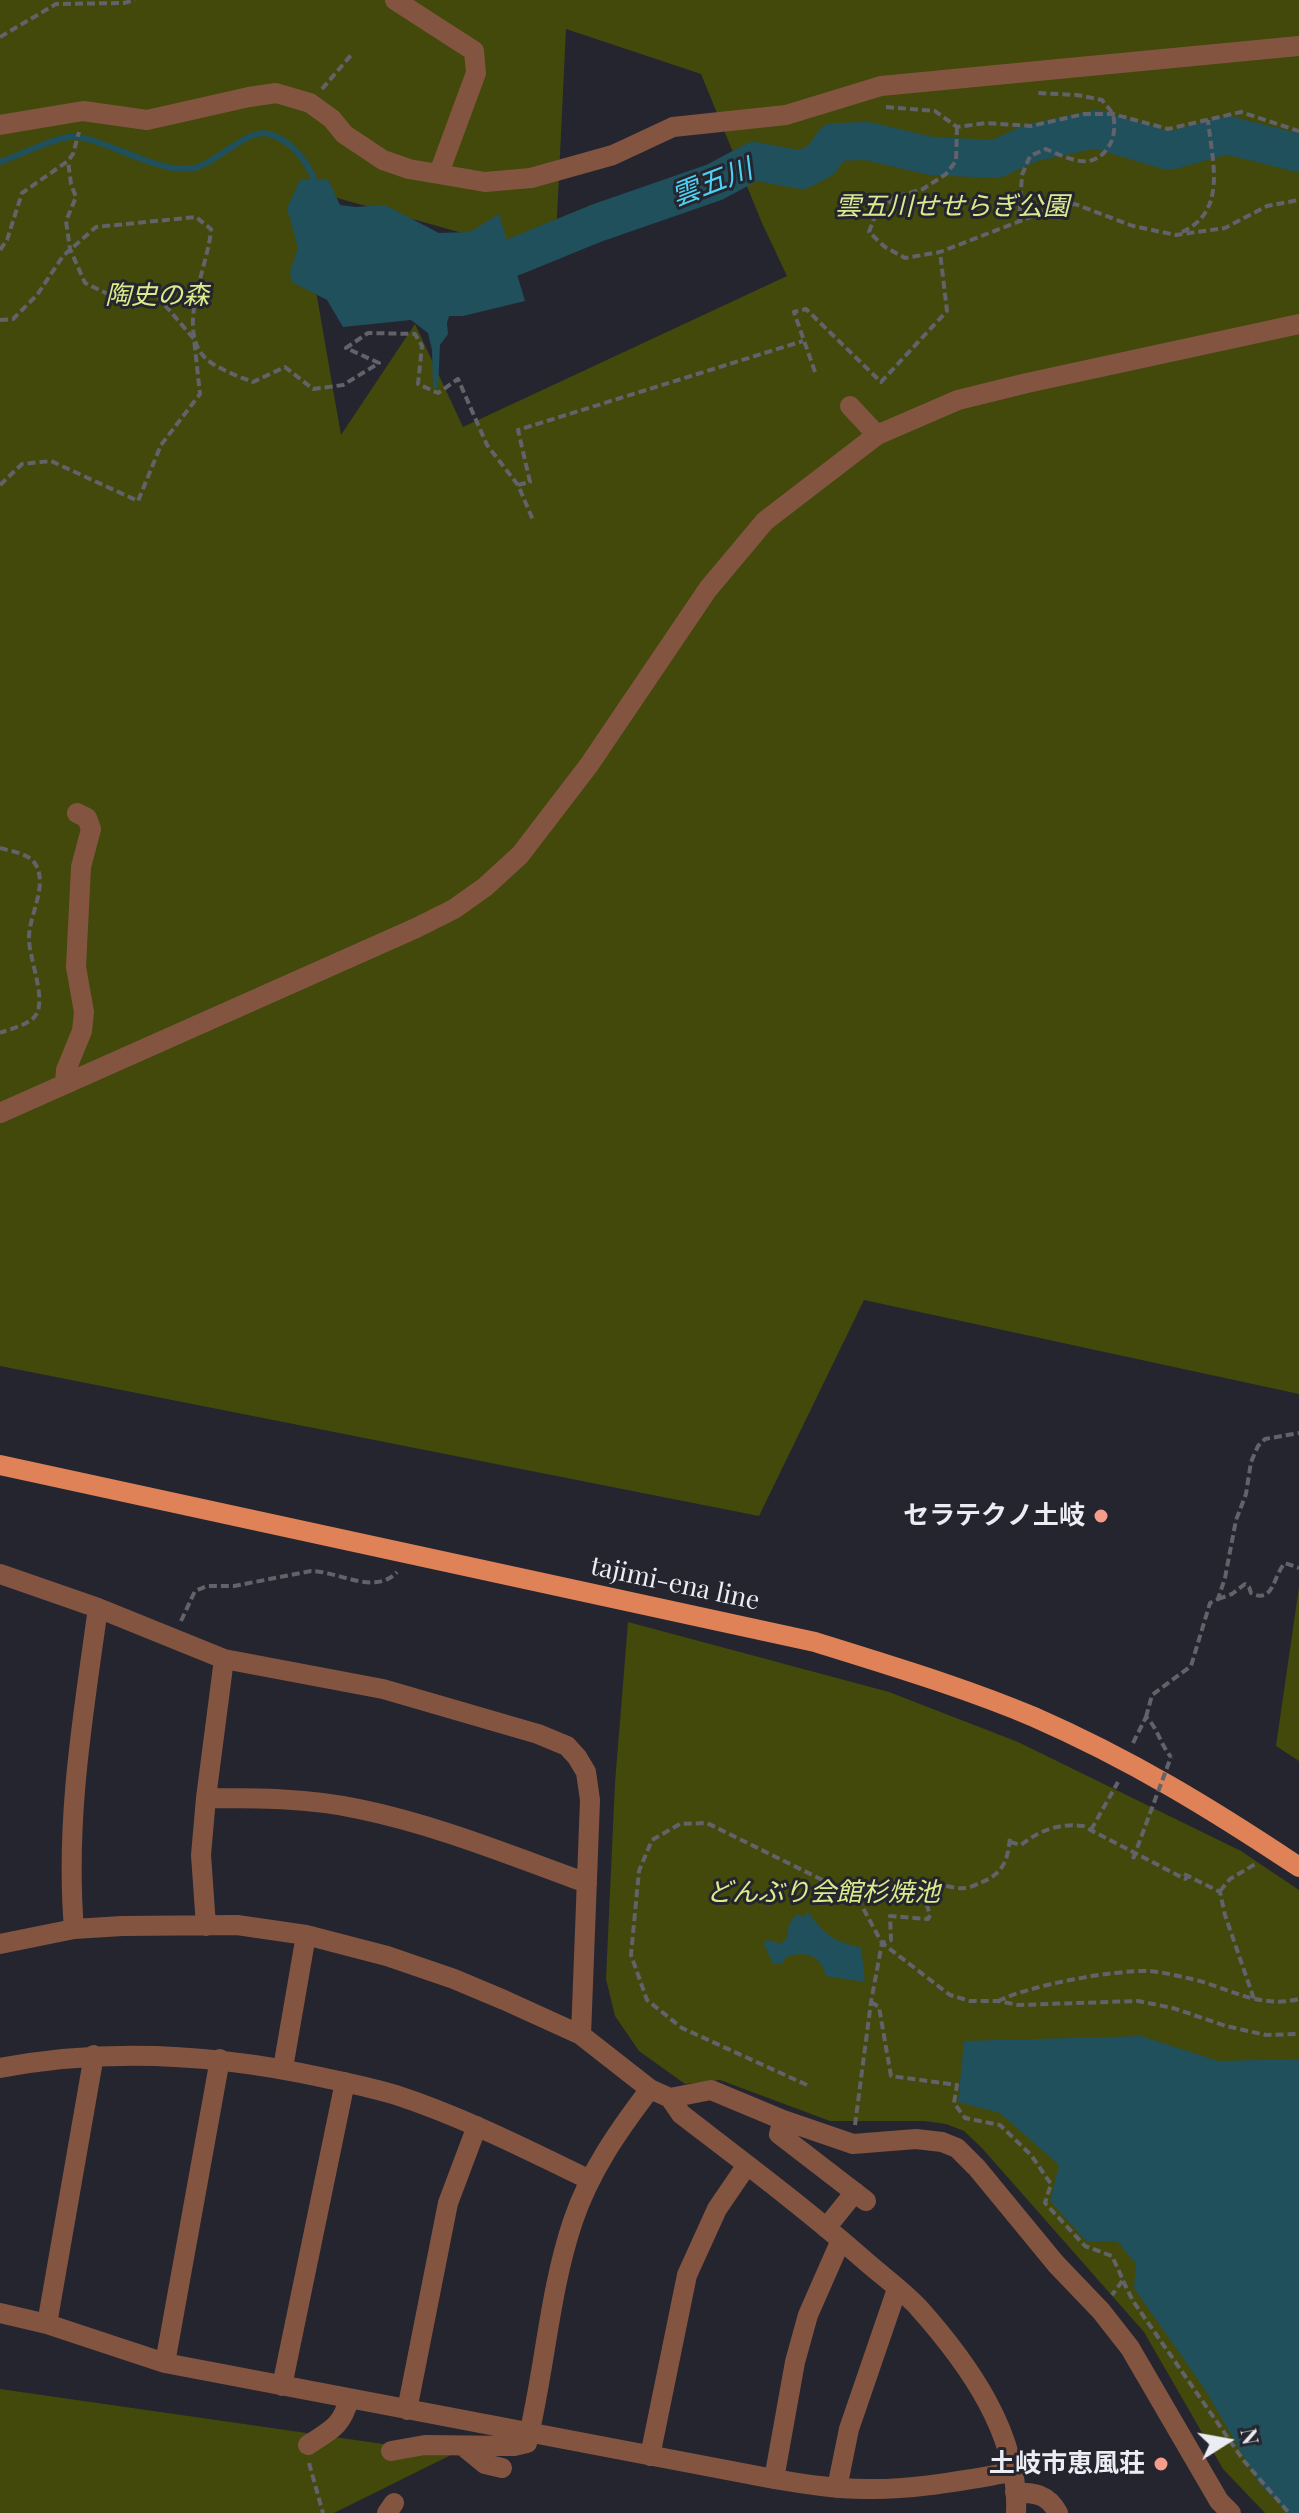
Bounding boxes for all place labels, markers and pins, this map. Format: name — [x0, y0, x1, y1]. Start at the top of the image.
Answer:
place label: セラテクノ土岐 — [903, 1500, 1085, 1532]
marker: セラテクノ土岐 — [1092, 1507, 1110, 1525]
place label: 土岐市恵風荘 — [989, 2448, 1145, 2480]
marker: 土岐市恵風荘 — [1152, 2455, 1170, 2473]

